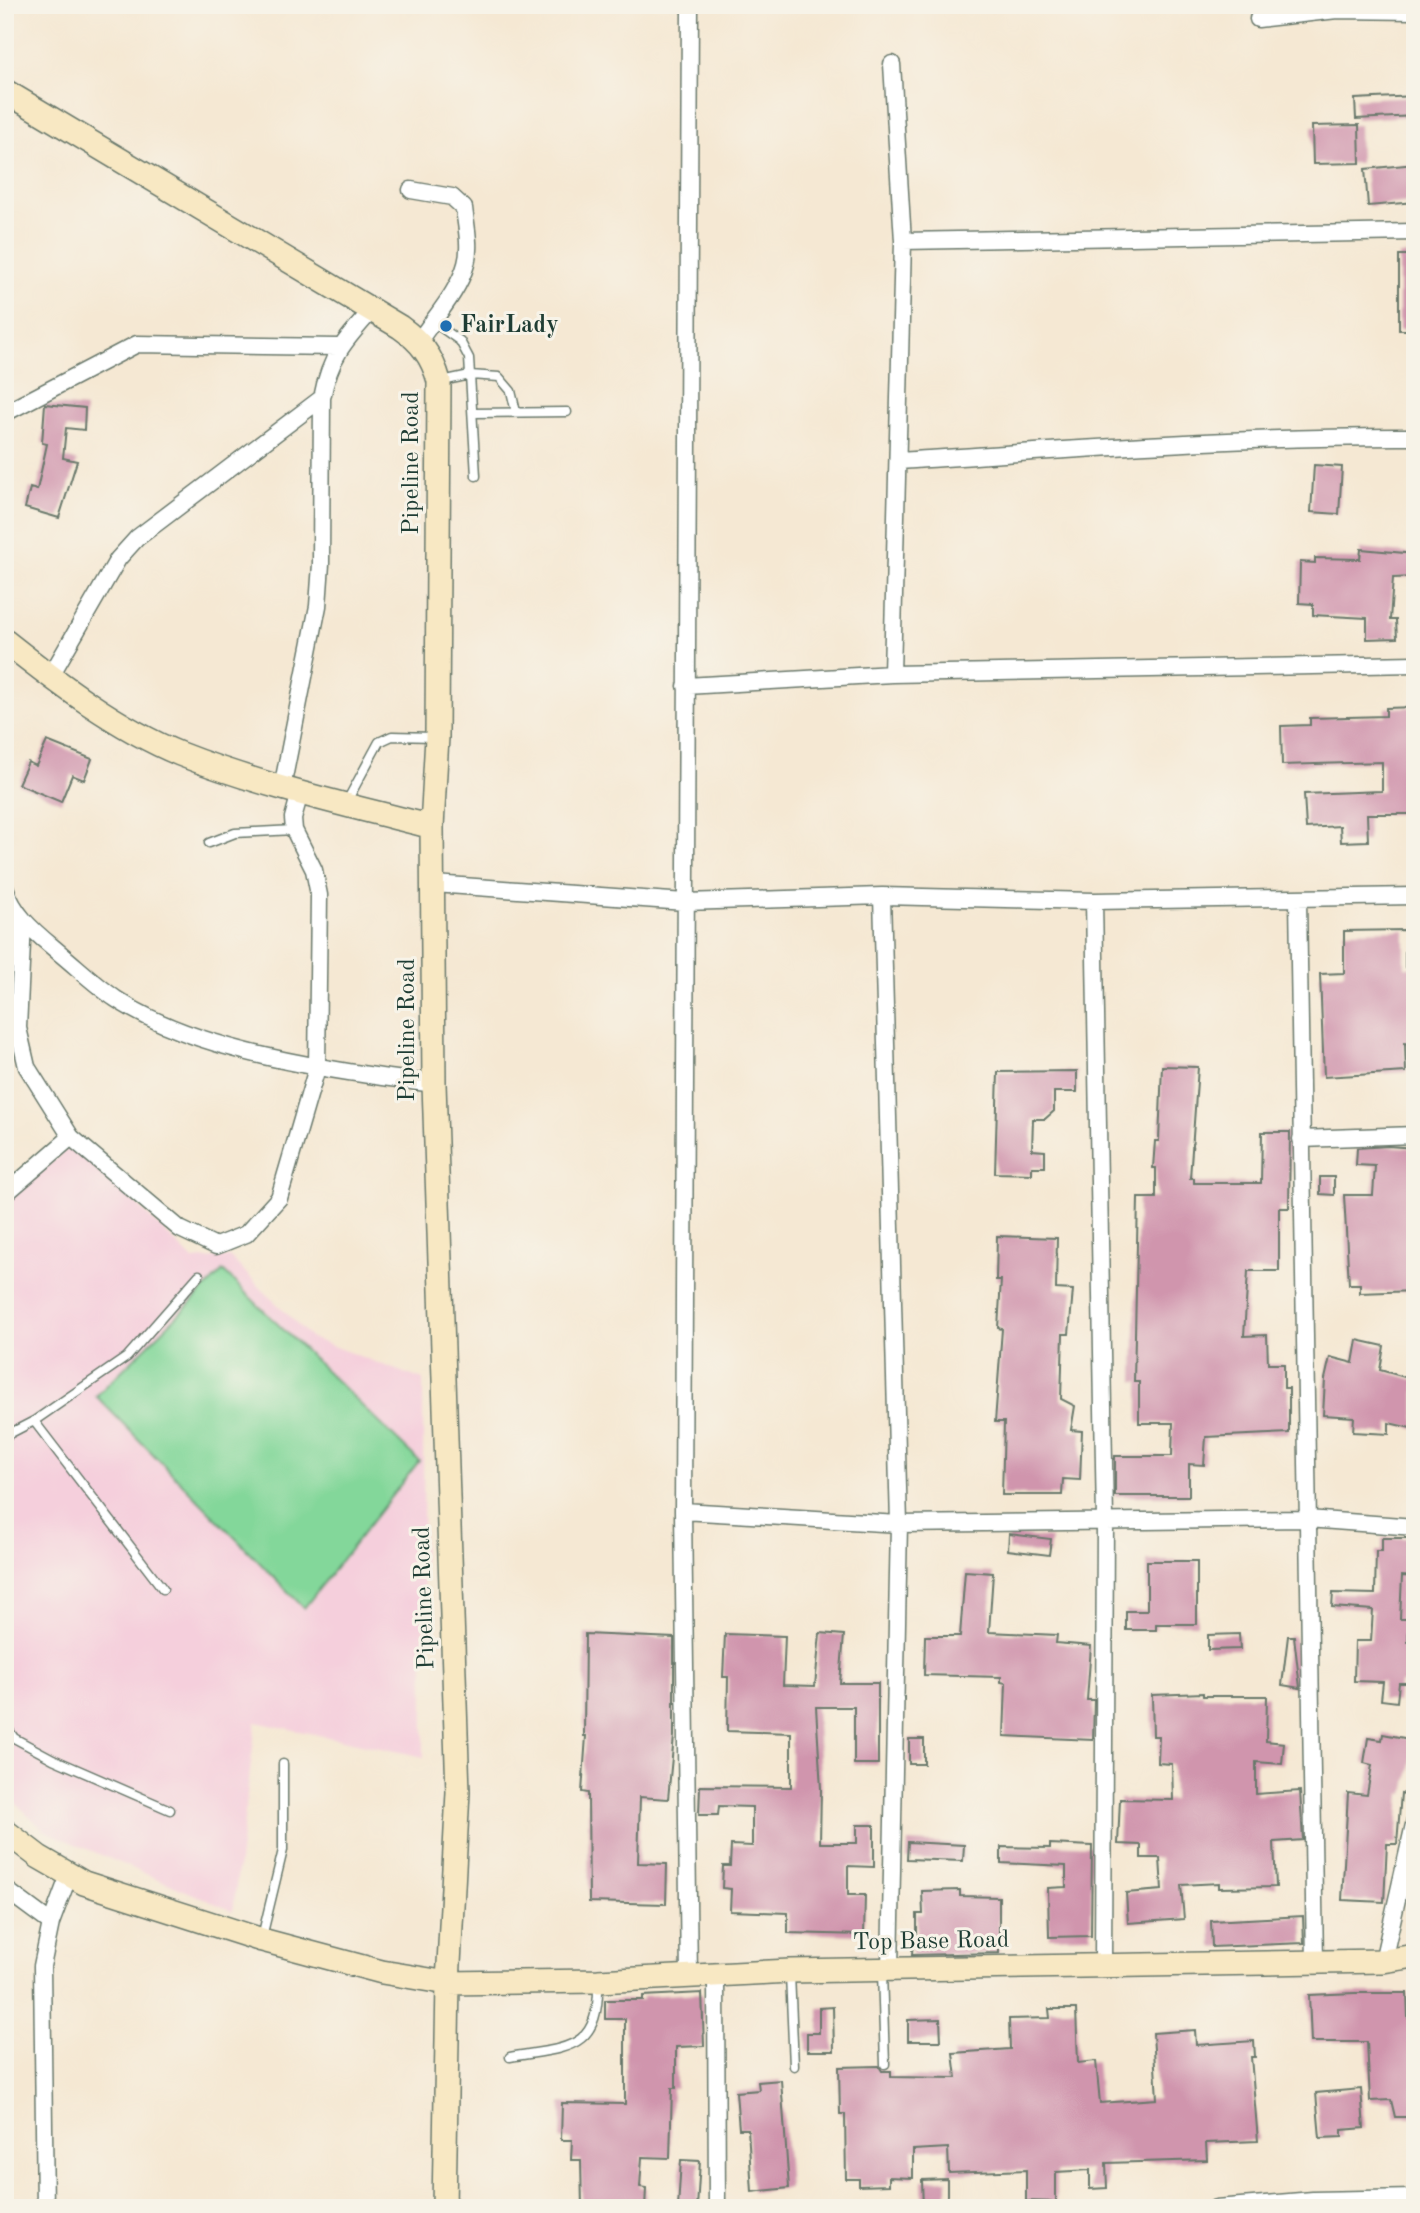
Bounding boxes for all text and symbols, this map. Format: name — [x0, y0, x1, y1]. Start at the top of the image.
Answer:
place label: FairLady — [460, 314, 559, 338]
marker: FairLady — [438, 318, 454, 334]
street label: Pipeline Road — [400, 391, 424, 535]
street label: Pipeline Road — [396, 958, 420, 1102]
street label: Pipeline Road — [411, 1526, 439, 1670]
street label: Top Base Road — [852, 1929, 1010, 1955]

